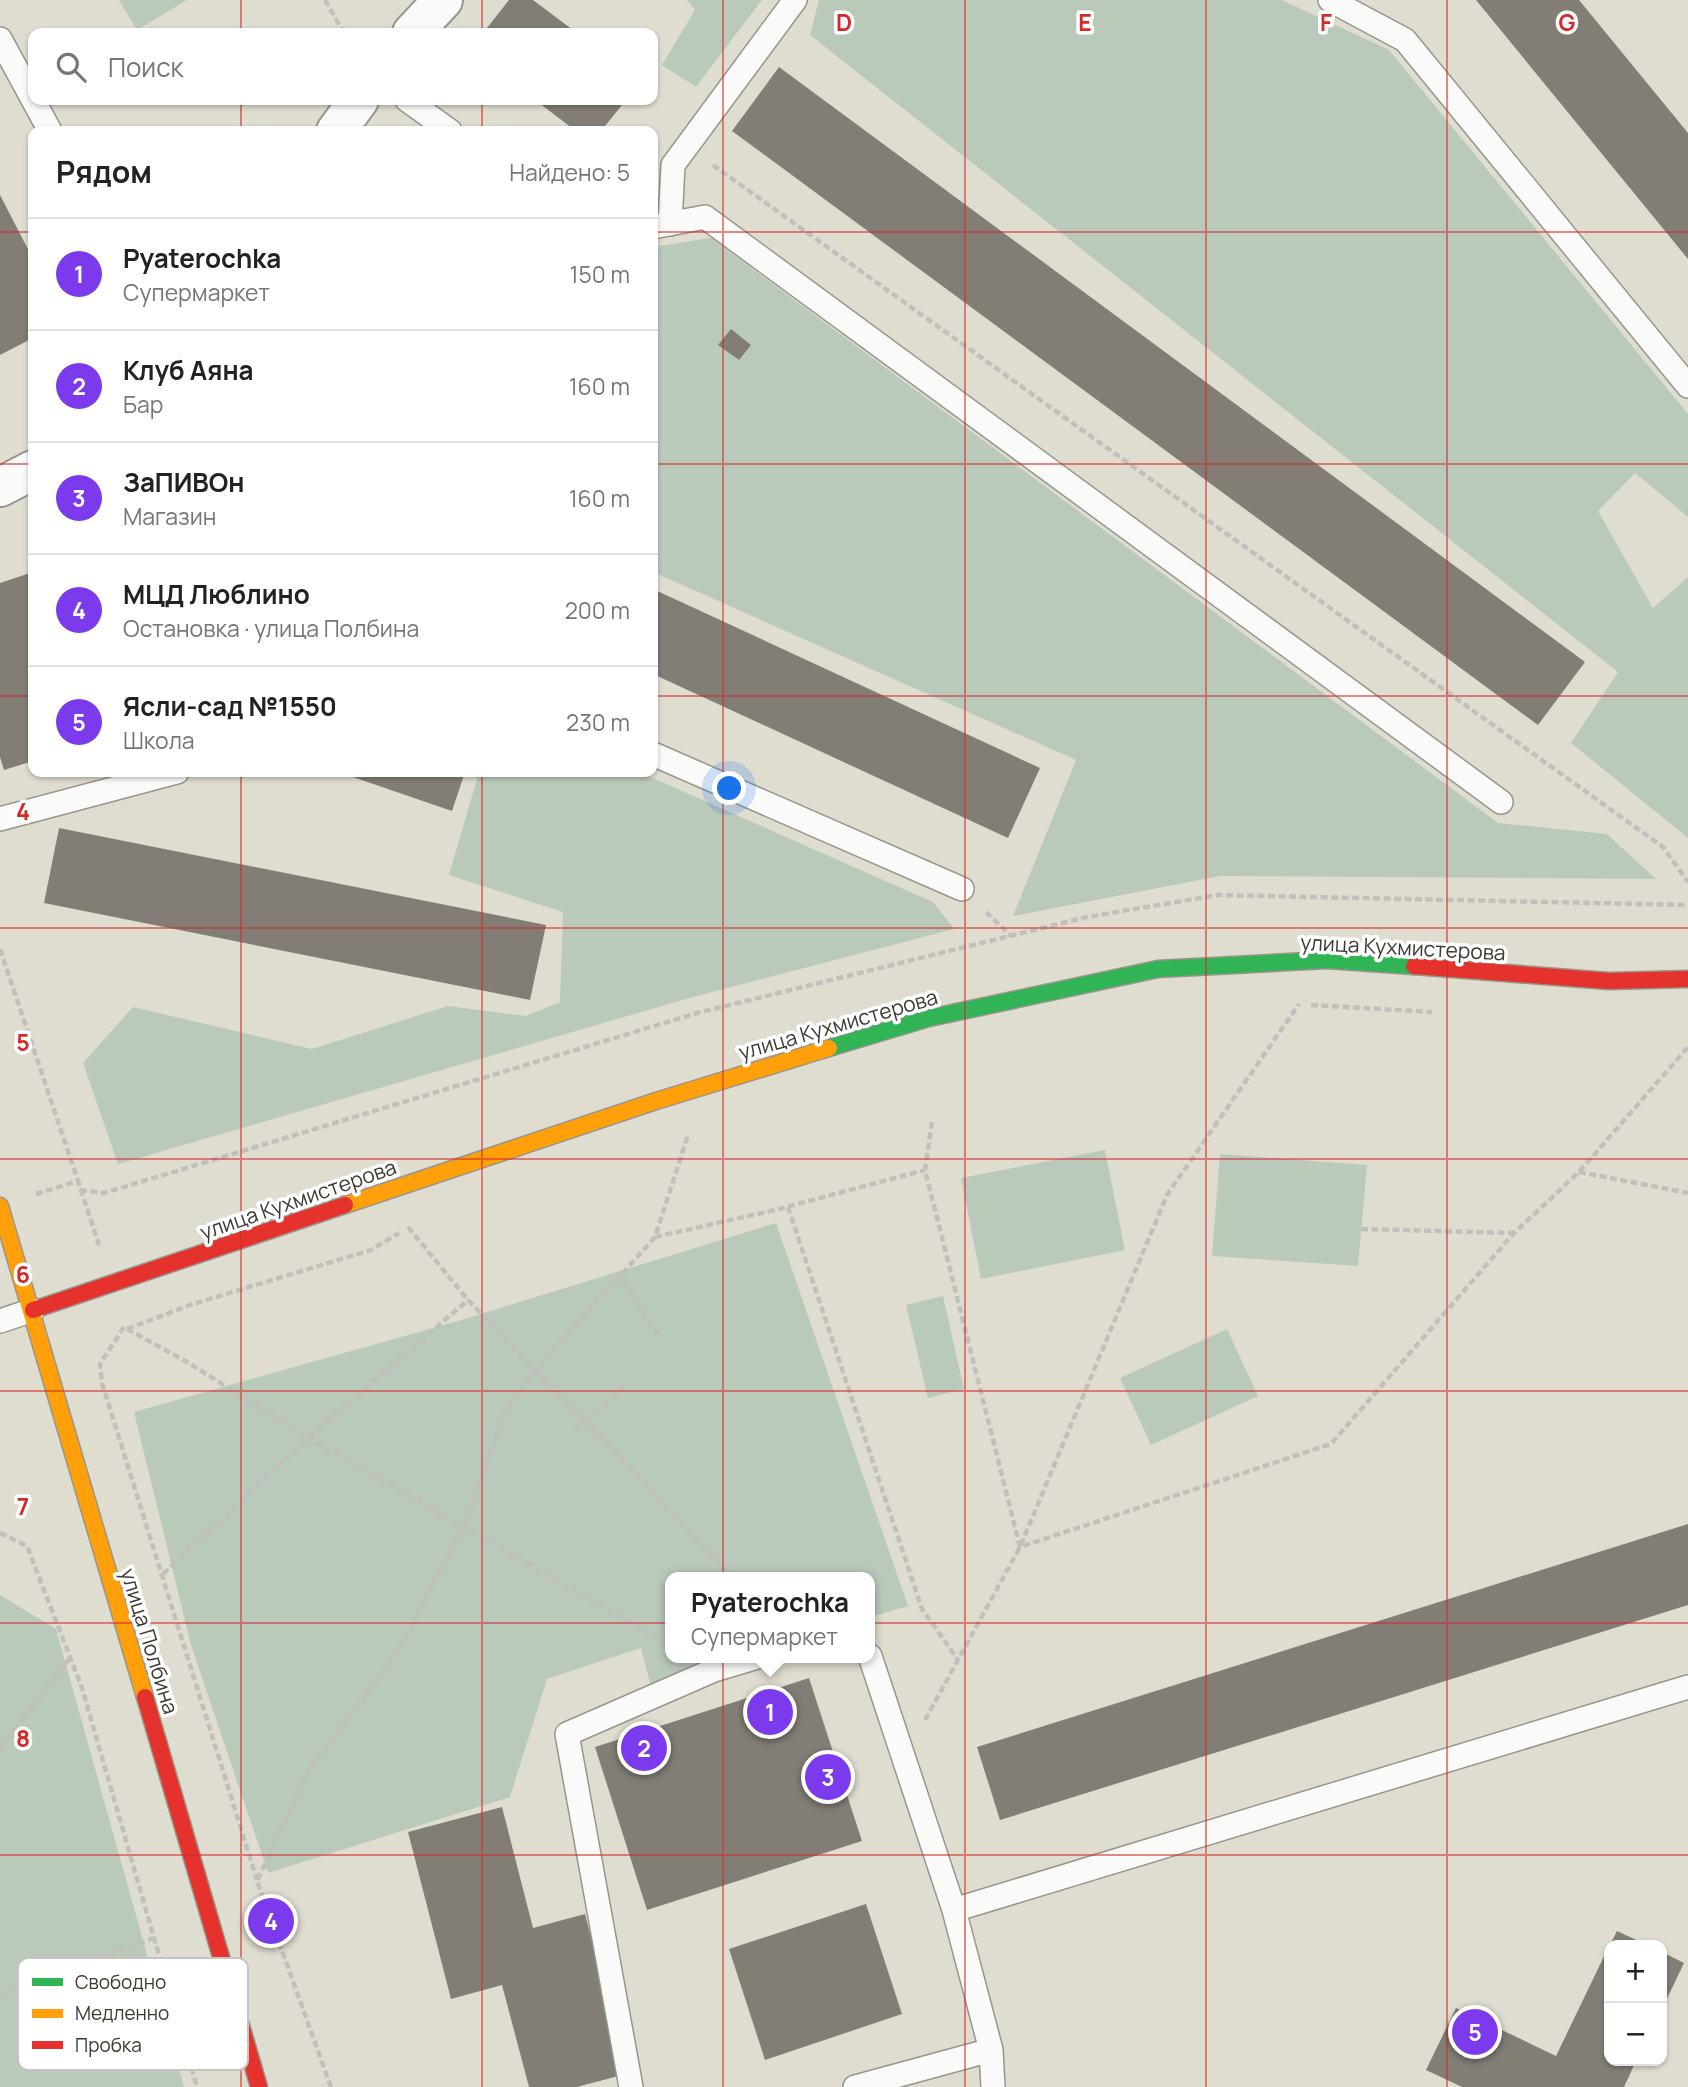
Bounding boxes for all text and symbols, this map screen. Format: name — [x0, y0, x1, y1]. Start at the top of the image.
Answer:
text: D — [836, 6, 852, 38]
text: E — [1078, 6, 1092, 38]
text: F — [1320, 6, 1332, 38]
text: G — [1559, 6, 1576, 38]
search box — [28, 28, 658, 105]
icon: search — [52, 48, 90, 86]
text: Поиск — [108, 49, 183, 85]
text: Рядом — [56, 151, 152, 192]
text: Найдено: 5 — [509, 156, 630, 188]
text: Pyaterochka — [123, 240, 281, 276]
text: 1 — [74, 258, 84, 290]
text: 150 m — [570, 258, 630, 290]
text: Супермаркет — [123, 276, 270, 308]
text: Клуб Аяна — [123, 352, 254, 388]
text: 2 — [72, 370, 86, 402]
text: 160 m — [569, 370, 630, 402]
text: Бар — [123, 388, 163, 420]
text: ЗаПИВОн — [123, 464, 244, 500]
text: 3 — [72, 482, 86, 514]
text: 160 m — [569, 482, 630, 514]
text: Магазин — [123, 500, 216, 532]
text: МЦД Люблино — [123, 576, 310, 612]
text: 4 — [72, 594, 86, 626]
text: 200 m — [565, 594, 630, 626]
text: Остановка · улица Полбина — [123, 612, 419, 644]
text: Ясли-сад №1550 — [123, 688, 337, 724]
text: 5 — [72, 706, 86, 738]
text: 230 m — [566, 706, 630, 738]
text: Школа — [123, 724, 195, 756]
your location — [712, 771, 746, 805]
text: 4 — [16, 795, 30, 827]
street label: улица Кухмистерова — [1300, 928, 1506, 966]
street label: улица Кухмистерова — [735, 982, 941, 1066]
text: 5 — [16, 1026, 30, 1058]
street label: улица Кухмистерова — [196, 1152, 400, 1246]
text: 6 — [16, 1258, 30, 1290]
text: 7 — [17, 1490, 29, 1522]
street label: улица Полбина — [115, 1565, 185, 1717]
popup — [665, 1572, 875, 1663]
text: Pyaterochka — [691, 1584, 849, 1620]
text: Супермаркет — [691, 1620, 838, 1652]
pin: 1 — [747, 1686, 793, 1738]
text: 8 — [16, 1722, 30, 1754]
pin: 2 — [621, 1722, 667, 1774]
pin: 3 — [805, 1751, 851, 1803]
pin: 4 — [248, 1895, 294, 1947]
map controls — [1604, 1940, 1667, 2066]
button: + — [1604, 1940, 1667, 2003]
legend — [18, 1958, 248, 2070]
text: Свободно — [75, 1969, 166, 1995]
text: Медленно — [75, 2000, 169, 2026]
button: − — [1604, 2003, 1667, 2066]
pin: 5 — [1452, 2006, 1498, 2058]
text: Пробка — [75, 2032, 142, 2058]

